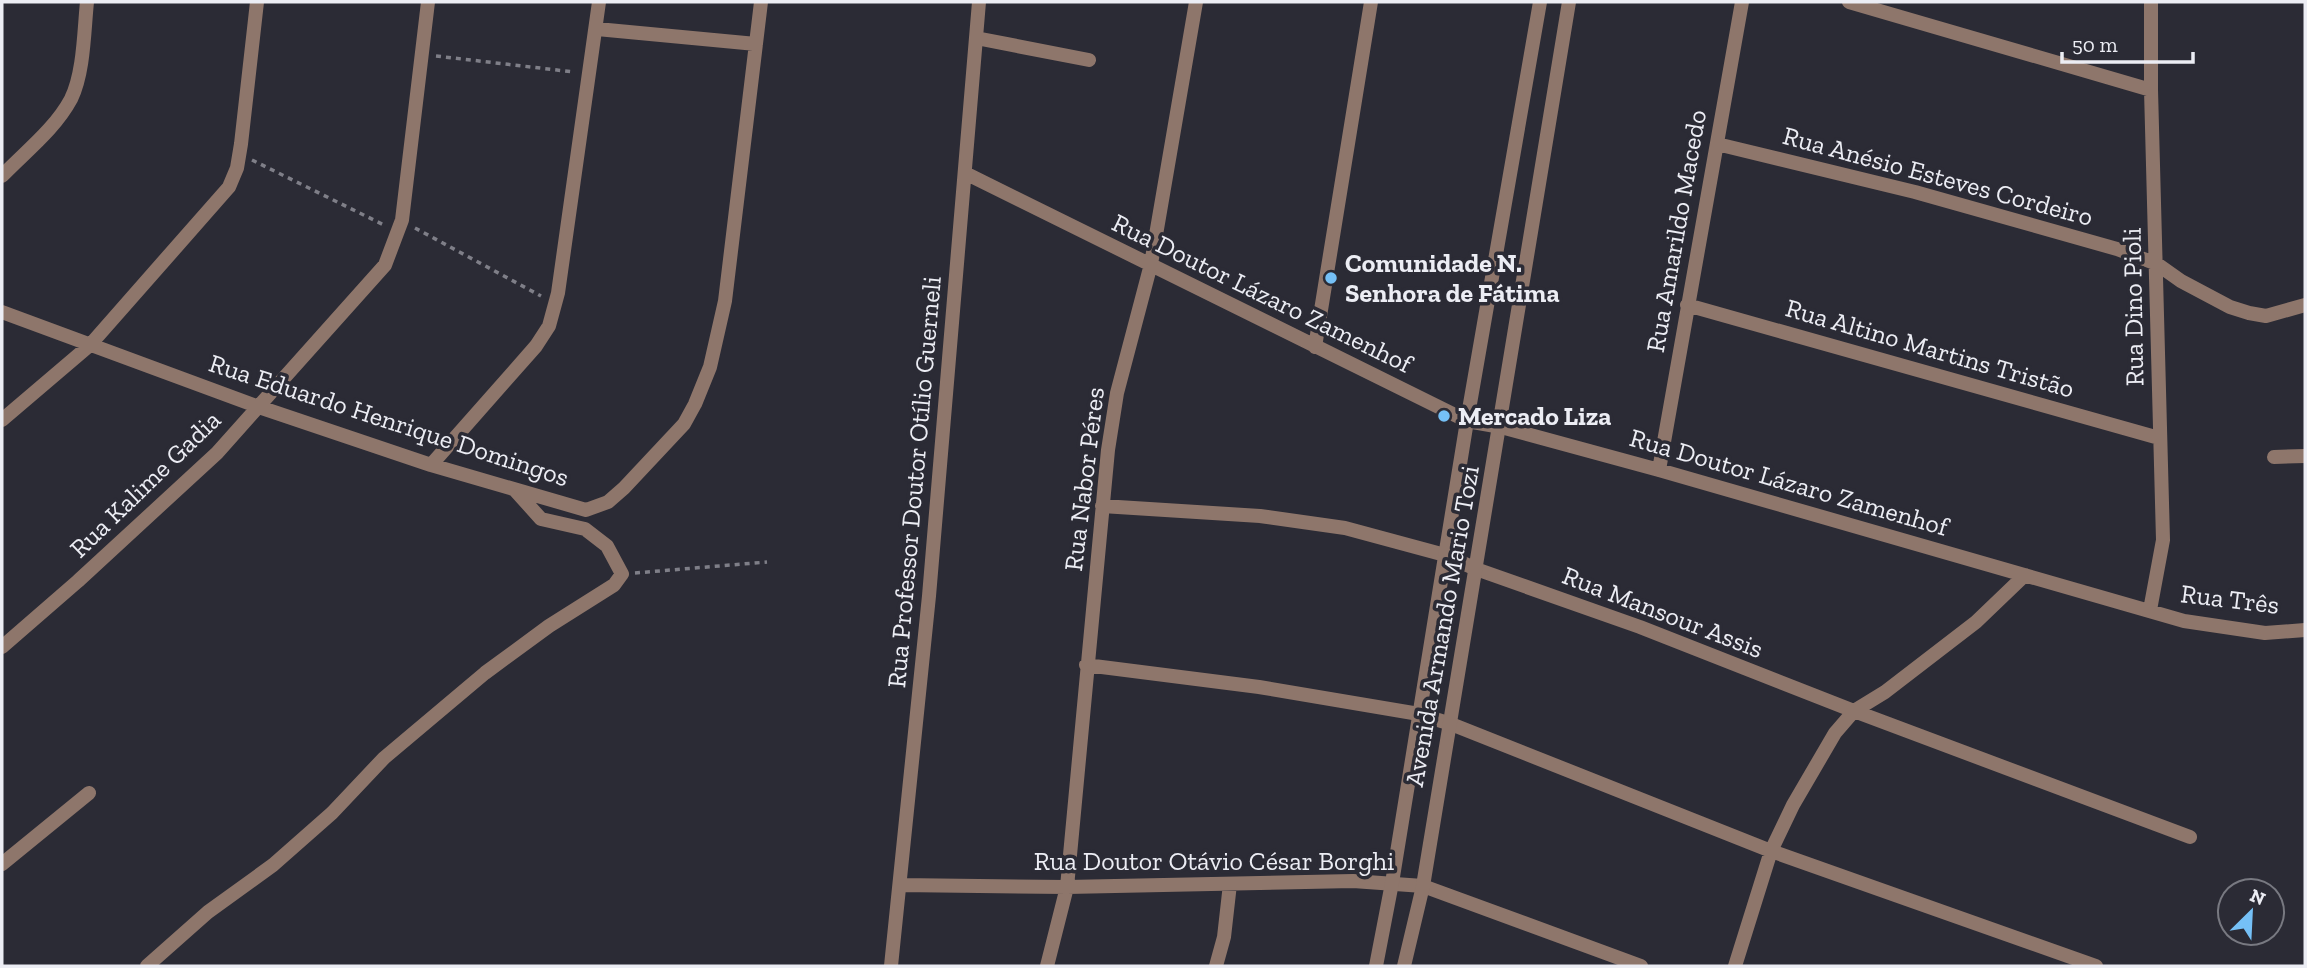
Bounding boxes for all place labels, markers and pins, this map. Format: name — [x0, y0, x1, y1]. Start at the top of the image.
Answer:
place label: Comunidade N. Senhora de Fátima — [1345, 247, 1560, 309]
marker: Comunidade N. Senhora de Fátima — [1323, 270, 1339, 286]
place label: Mercado Liza — [1458, 400, 1611, 432]
marker: Mercado Liza — [1436, 408, 1452, 424]

